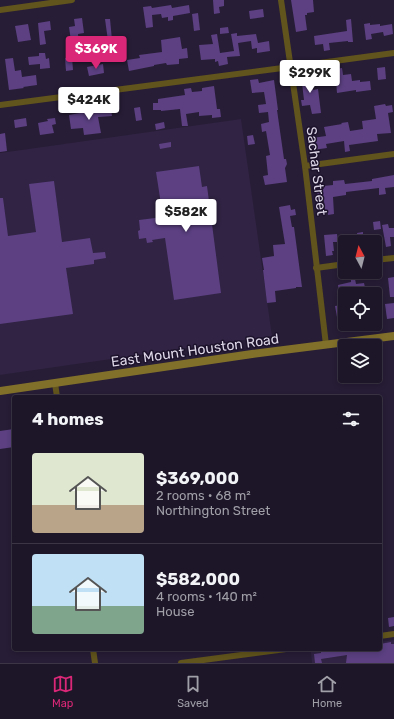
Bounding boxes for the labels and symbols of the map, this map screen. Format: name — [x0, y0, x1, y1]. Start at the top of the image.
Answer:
pin: $369K — [68, 36, 124, 70]
pin: $299K — [282, 60, 338, 94]
pin: $424K — [61, 87, 117, 121]
street label: Sachar Street — [303, 126, 330, 217]
pin: $582K — [158, 199, 214, 233]
north arrow — [338, 235, 382, 279]
street label: East Mount Houston Road — [110, 330, 280, 371]

